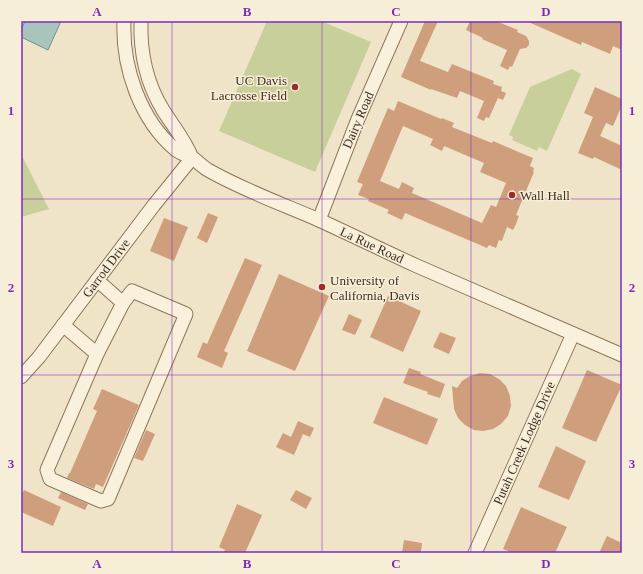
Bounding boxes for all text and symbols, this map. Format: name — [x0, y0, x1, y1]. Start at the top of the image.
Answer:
text: A — [92, 4, 102, 19]
text: B — [243, 4, 252, 19]
text: C — [391, 4, 401, 19]
text: D — [541, 4, 551, 19]
place label: UC Davis Lacrosse Field — [211, 73, 288, 103]
marker: UC Davis Lacrosse Field — [290, 82, 300, 92]
street label: Dairy Road — [339, 89, 377, 151]
text: 1 — [8, 103, 14, 118]
text: 1 — [629, 103, 635, 118]
place label: Wall Hall — [520, 188, 570, 203]
marker: Wall Hall — [507, 190, 517, 200]
street label: La Rue Road — [338, 224, 407, 267]
street label: Garrod Drive — [79, 235, 133, 300]
place label: University of California, Davis — [330, 273, 420, 303]
text: 2 — [8, 280, 14, 295]
text: 2 — [629, 280, 635, 295]
marker: University of California, Davis — [317, 282, 327, 292]
street label: Putah Creek Lodge Drive — [490, 379, 558, 507]
text: 3 — [8, 456, 15, 471]
text: 3 — [629, 456, 636, 471]
text: A — [92, 556, 102, 571]
text: B — [243, 556, 252, 571]
text: C — [391, 556, 401, 571]
text: D — [541, 556, 551, 571]

